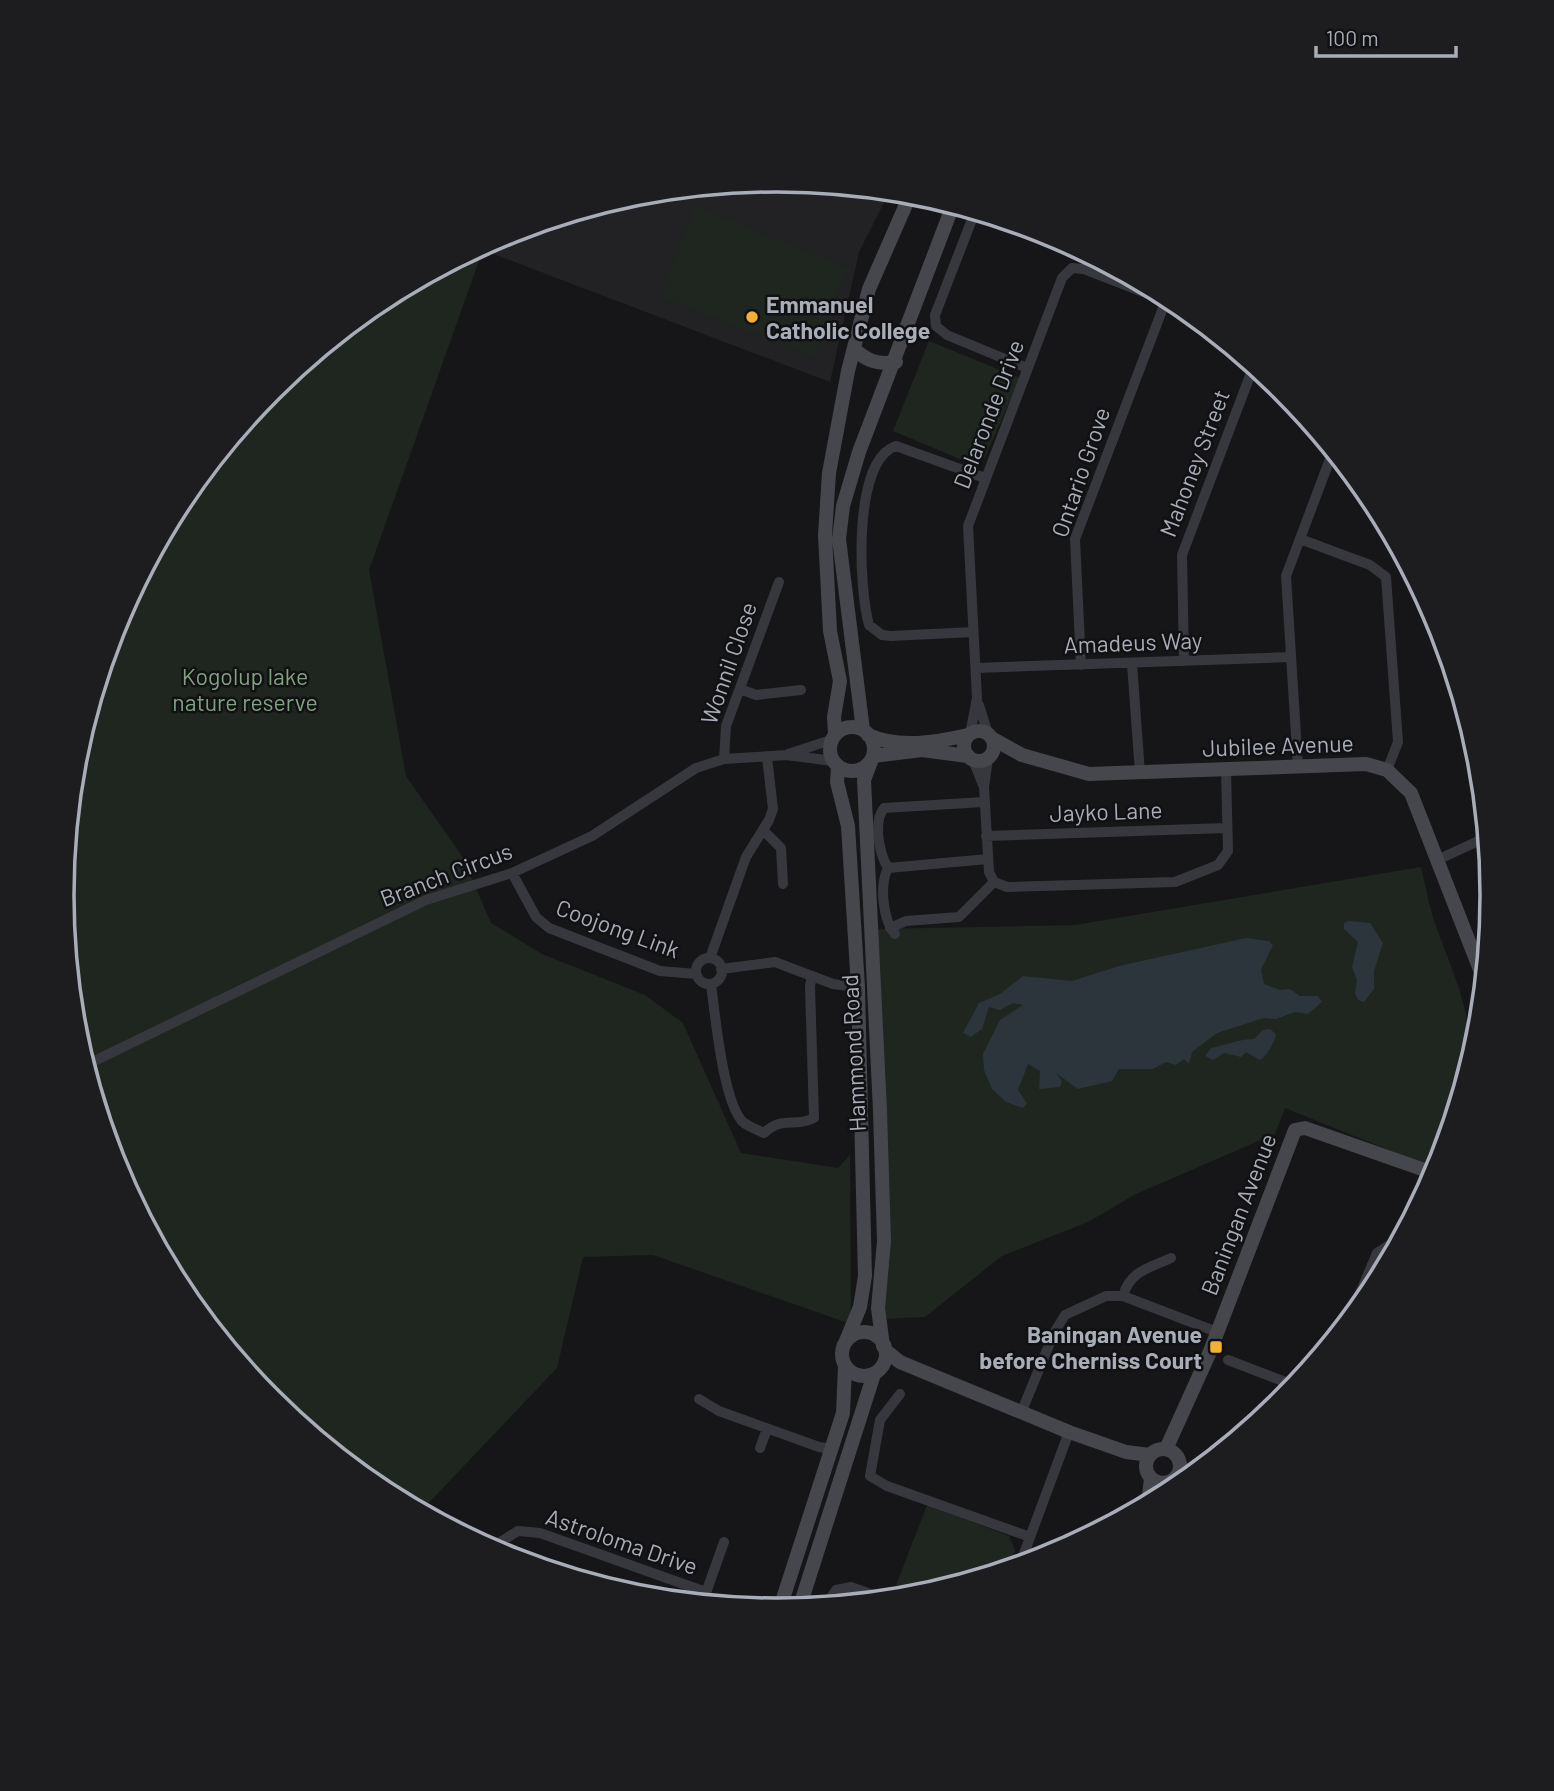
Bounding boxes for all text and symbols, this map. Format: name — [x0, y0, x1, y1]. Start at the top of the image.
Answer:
scale bar — [1316, 14, 1456, 58]
text: 100 m — [1326, 25, 1379, 50]
place label: Emmanuel Catholic College — [766, 290, 930, 344]
marker: Emmanuel Catholic College — [744, 309, 760, 325]
street label: Delaronde Drive — [947, 336, 1029, 492]
street label: Mahoney Street — [1153, 386, 1235, 540]
street label: Ontario Grove — [1045, 403, 1115, 541]
street label: Wonnil Close — [694, 598, 762, 728]
street label: Amadeus Way — [1063, 626, 1203, 658]
park label: Kogolup lake nature reserve — [172, 662, 318, 716]
street label: Jubilee Avenue — [1202, 728, 1354, 762]
street label: Jayko Lane — [1049, 795, 1163, 827]
street label: Branch Circus — [376, 836, 516, 912]
street label: Coojong Link — [552, 893, 684, 963]
street label: Hammond Road — [835, 974, 871, 1132]
street label: Baningan Avenue — [1194, 1129, 1282, 1299]
place label: Baningan Avenue before Cherniss Court — [979, 1320, 1202, 1374]
marker: Baningan Avenue before Cherniss Court — [1208, 1339, 1224, 1355]
street label: Astroloma Drive — [542, 1502, 702, 1580]

